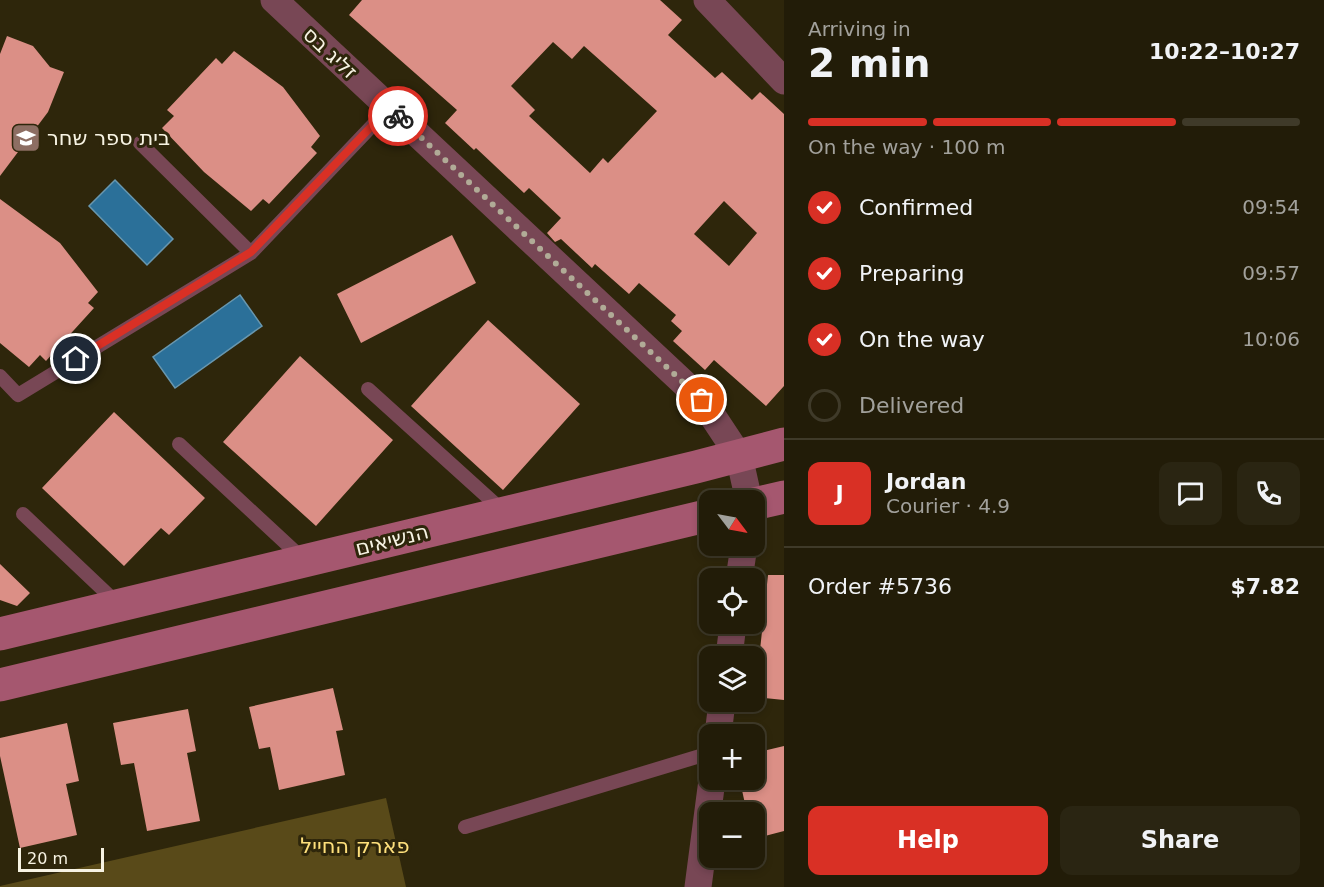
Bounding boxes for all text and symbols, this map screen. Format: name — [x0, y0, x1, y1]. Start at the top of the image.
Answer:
text: Arriving in — [808, 17, 911, 41]
street label: זליג בס — [298, 22, 362, 84]
text: 10:22–10:27 — [1149, 39, 1300, 64]
text: 2 min — [808, 41, 930, 86]
courier — [368, 86, 428, 146]
icon: bike — [382, 100, 415, 133]
school or university icon: בית ספר שחר — [10, 122, 42, 154]
place label: בית ספר שחר — [47, 126, 170, 150]
text: On the way · 100 m — [808, 135, 1006, 159]
icon: check — [808, 191, 841, 224]
text: Confirmed — [859, 195, 973, 220]
text: 09:54 — [1242, 195, 1300, 219]
icon: check — [808, 257, 841, 290]
text: Preparing — [859, 261, 965, 286]
text: 09:57 — [1242, 261, 1300, 285]
icon: check — [808, 323, 841, 356]
text: On the way — [859, 327, 985, 352]
text: 10:06 — [1242, 327, 1300, 351]
pin — [50, 333, 101, 384]
icon: home — [59, 342, 92, 375]
pin — [676, 374, 727, 425]
icon: bag — [685, 383, 718, 416]
text: Delivered — [859, 393, 964, 418]
button: chat — [1159, 462, 1222, 525]
button: phone — [1237, 462, 1300, 525]
text: Jordan — [886, 469, 966, 494]
text: J — [835, 481, 844, 506]
north arrow — [699, 490, 765, 556]
map controls — [699, 490, 765, 868]
text: Courier · 4.9 — [886, 494, 1010, 518]
street label: הנשיאים — [353, 519, 431, 561]
button: locate — [699, 568, 765, 634]
text: Order #5736 — [808, 574, 952, 599]
text: $7.82 — [1230, 574, 1300, 599]
button: layers — [699, 646, 765, 712]
button: + — [699, 724, 765, 790]
button: − — [699, 802, 765, 868]
button: Help — [808, 806, 1048, 875]
button: Share — [1060, 806, 1300, 875]
park label: פארק החייל — [300, 834, 410, 858]
scale bar — [18, 845, 104, 872]
text: 20 m — [27, 849, 68, 868]

